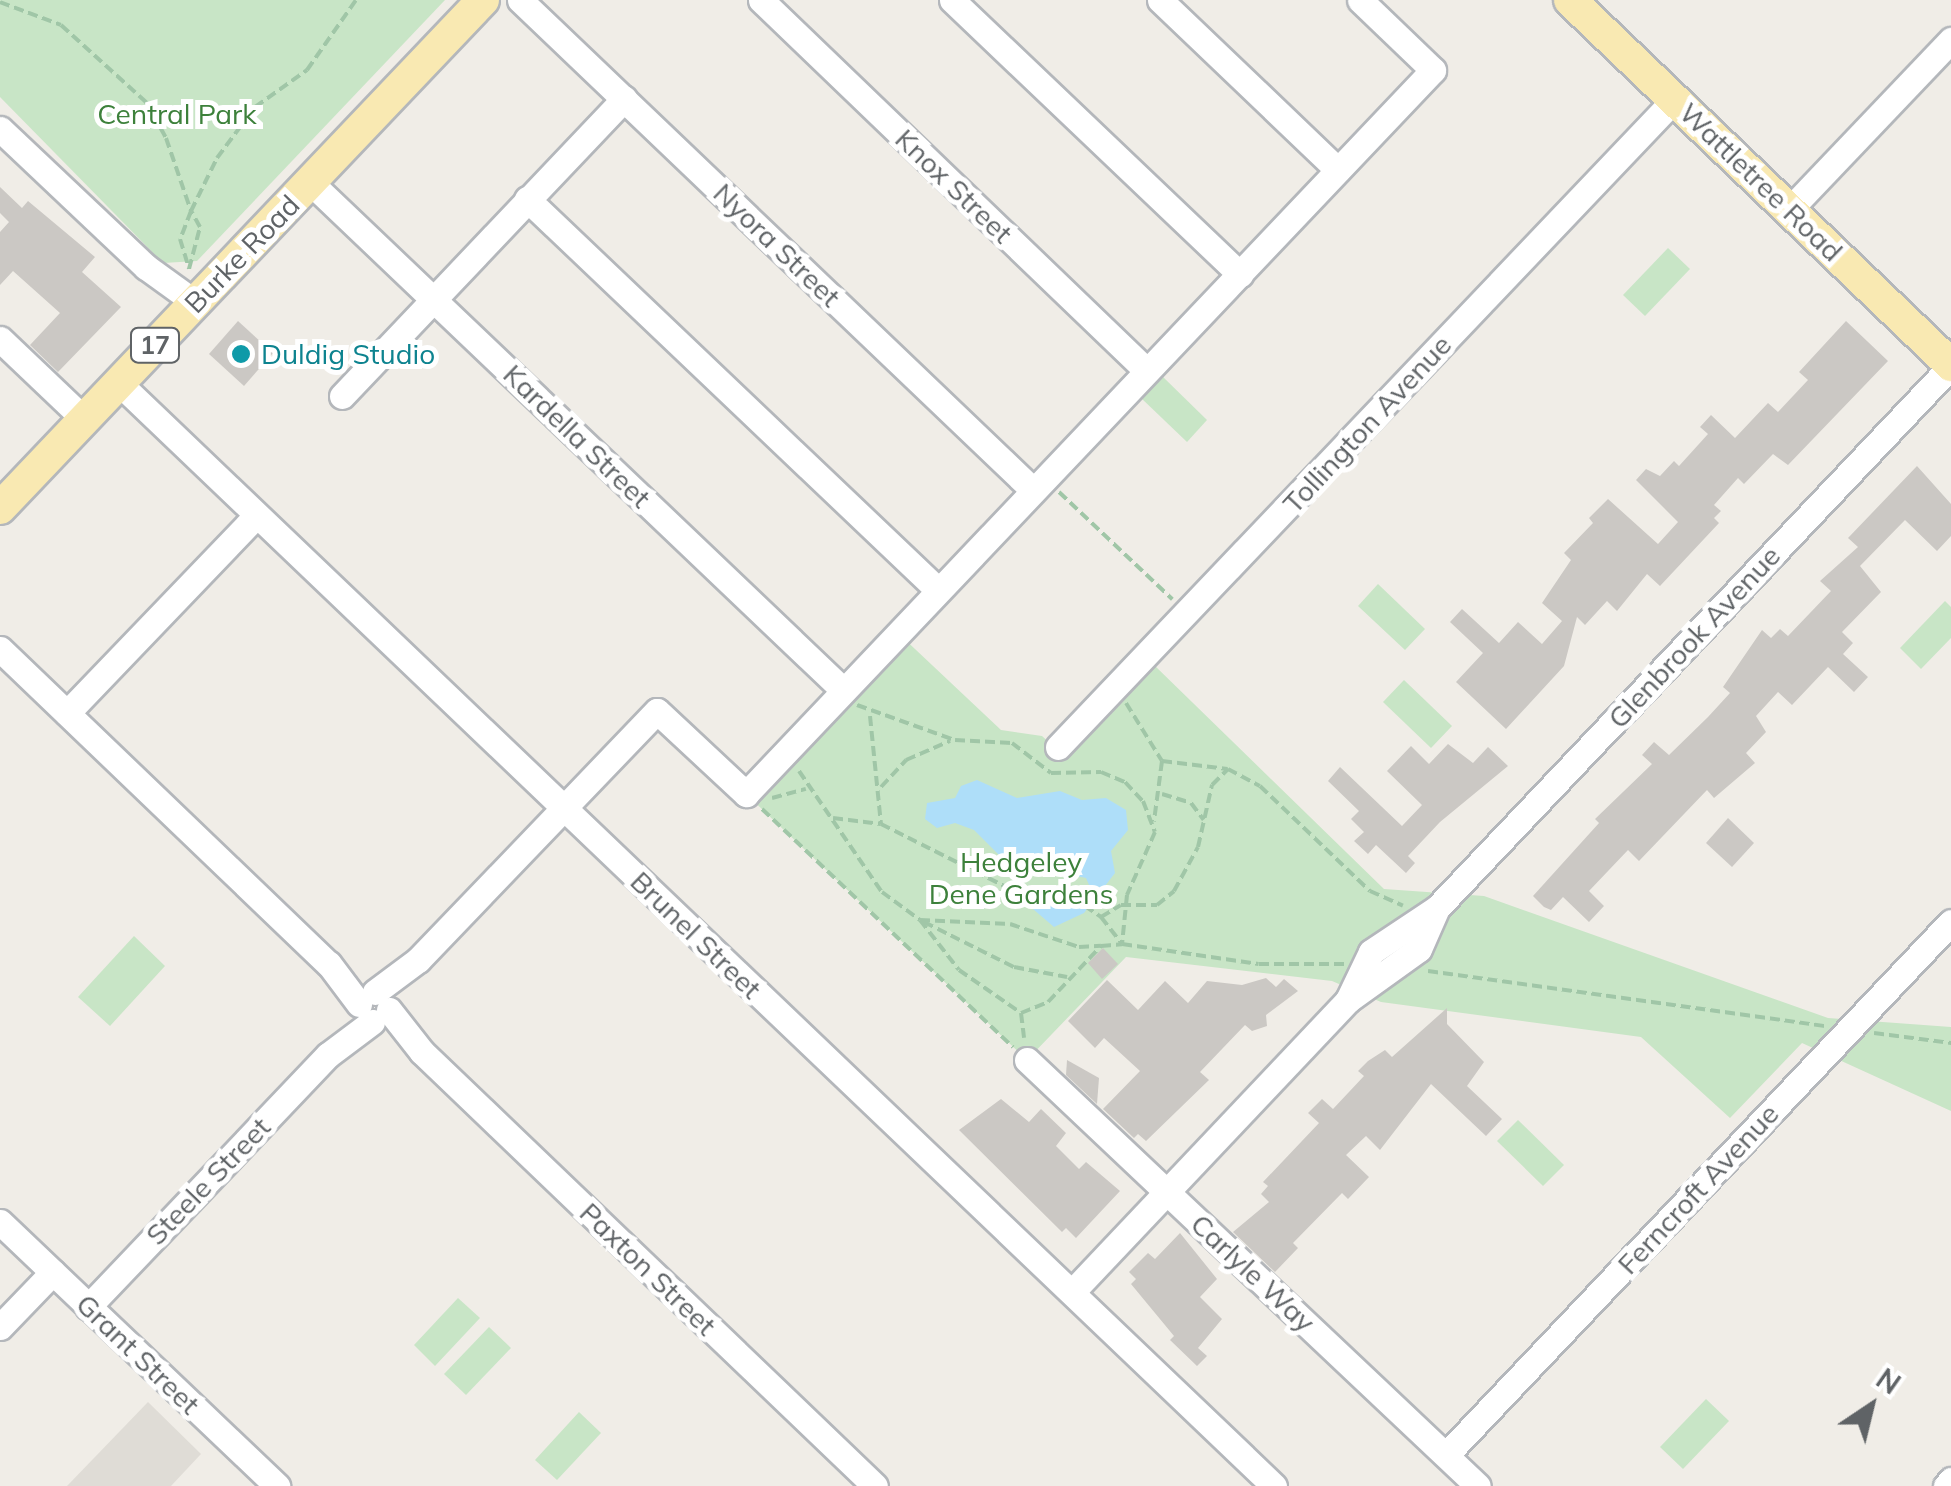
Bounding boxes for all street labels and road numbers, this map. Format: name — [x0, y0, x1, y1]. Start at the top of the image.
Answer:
street label: Wattletree Road — [1672, 96, 1850, 268]
street label: Knox Street — [889, 122, 1019, 250]
street label: Nyora Street — [707, 176, 847, 314]
street label: Burke Road — [178, 188, 306, 320]
road number: 17 — [130, 325, 180, 365]
street label: Tollington Avenue — [1276, 328, 1458, 520]
street label: Kardella Street — [496, 357, 658, 515]
street label: Glenbrook Avenue — [1601, 539, 1787, 735]
street label: Brunel Street — [624, 864, 768, 1006]
street label: Ferncroft Avenue — [1611, 1097, 1785, 1281]
street label: Steele Street — [139, 1110, 277, 1252]
street label: Paxton Street — [573, 1196, 723, 1342]
street label: Carlyle Way — [1184, 1207, 1322, 1339]
street label: Grant Street — [69, 1287, 207, 1421]

